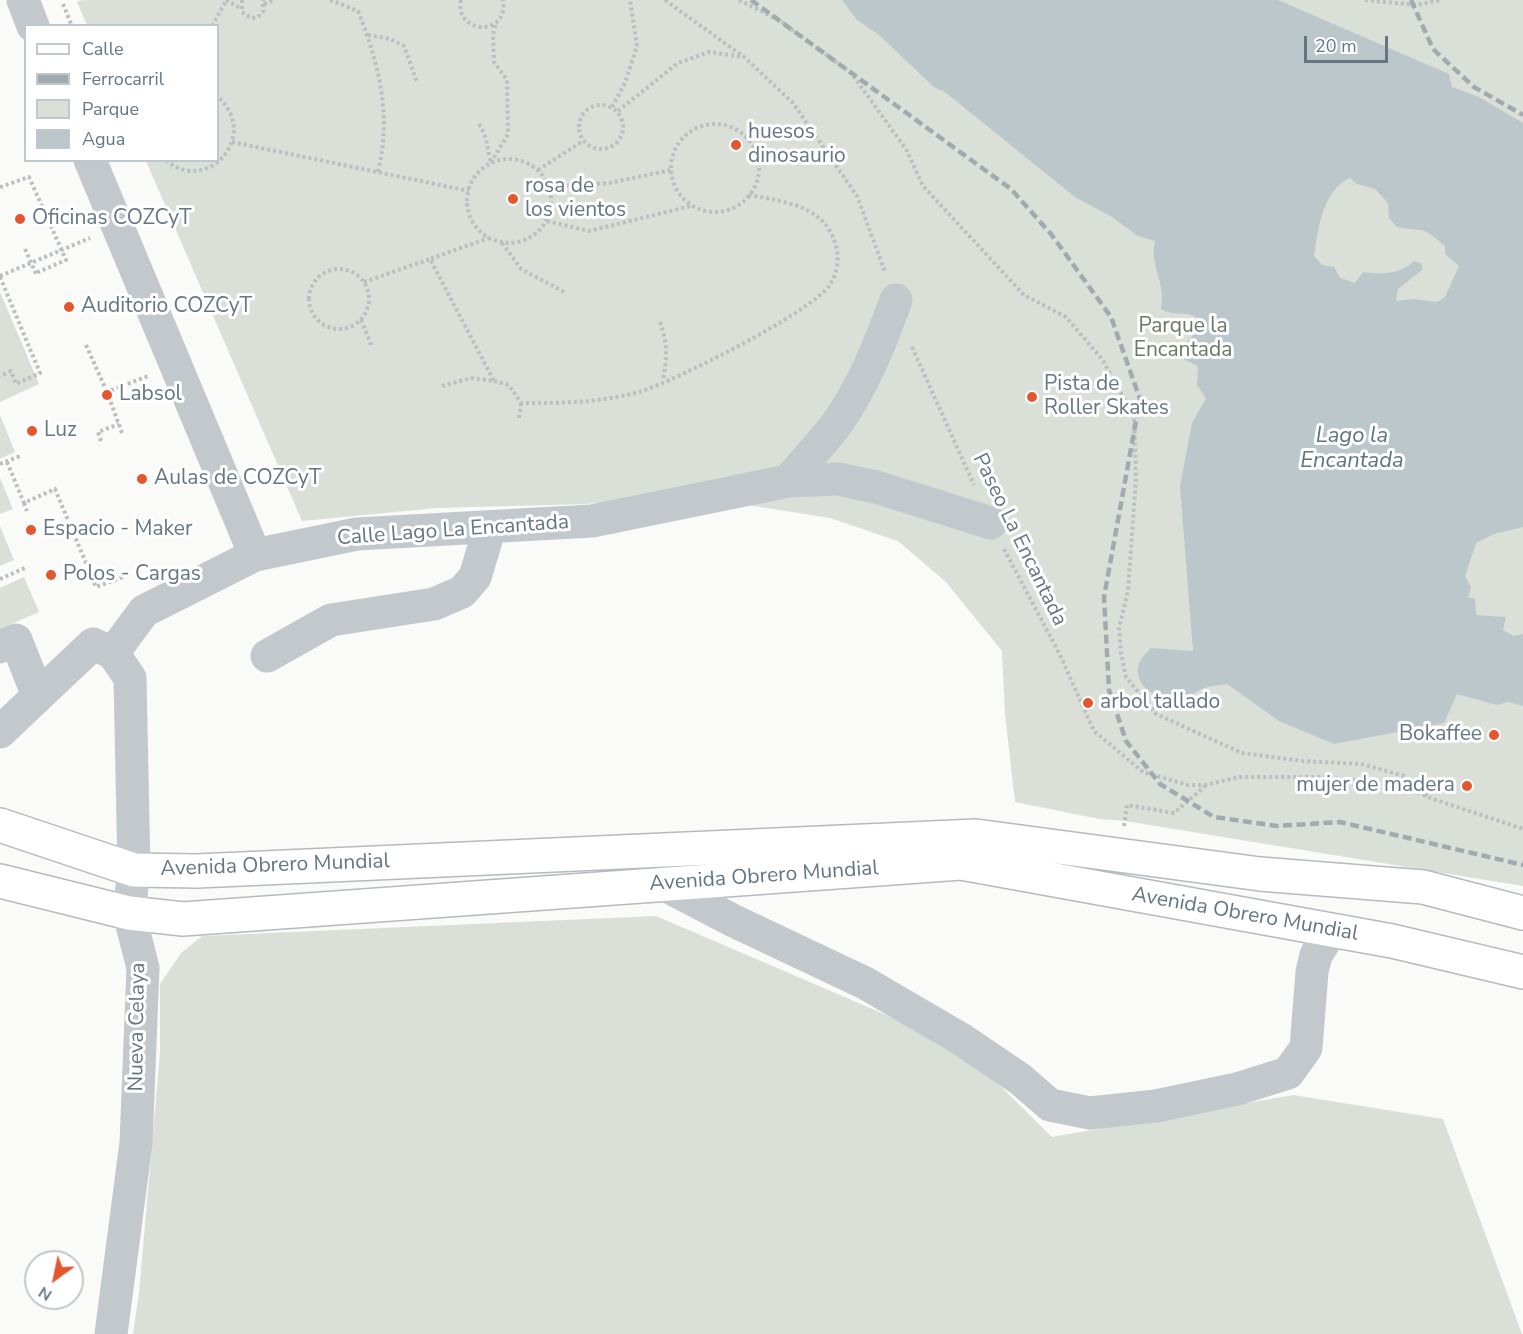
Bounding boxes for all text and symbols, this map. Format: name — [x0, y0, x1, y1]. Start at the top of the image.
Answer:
legend — [24, 24, 219, 162]
scale bar — [1307, 24, 1391, 62]
text: 20 m — [1315, 34, 1357, 58]
text: Calle — [82, 37, 124, 61]
text: Ferrocarril — [82, 67, 164, 91]
text: Parque — [82, 97, 139, 121]
place label: huesos dinosaurio — [748, 120, 846, 170]
text: Agua — [82, 127, 125, 151]
marker: huesos dinosaurio — [729, 138, 743, 152]
place label: rosa de los vientos — [525, 174, 626, 224]
marker: rosa de los vientos — [506, 192, 520, 206]
place label: Oficinas COZCyT — [32, 206, 192, 232]
marker: Oficinas COZCyT — [13, 212, 27, 226]
place label: Auditorio COZCyT — [81, 294, 252, 320]
marker: Auditorio COZCyT — [62, 300, 76, 314]
park label: Parque la Encantada — [1134, 314, 1232, 364]
place label: Pista de Roller Skates — [1044, 372, 1169, 422]
place label: Labsol — [119, 382, 182, 408]
marker: Labsol — [100, 388, 114, 402]
marker: Pista de Roller Skates — [1025, 390, 1039, 404]
place label: Luz — [44, 418, 77, 444]
marker: Luz — [25, 424, 39, 438]
water label: Lago la Encantada — [1300, 424, 1404, 476]
street label: Paseo La Encantada — [966, 450, 1072, 630]
place label: Aulas de COZCyT — [154, 466, 321, 492]
marker: Aulas de COZCyT — [135, 472, 149, 486]
street label: Calle Lago La Encantada — [336, 510, 570, 552]
place label: Espacio - Maker — [43, 517, 193, 543]
marker: Espacio - Maker — [24, 523, 38, 537]
place label: Polos - Cargas — [63, 562, 201, 588]
marker: Polos - Cargas — [44, 568, 58, 582]
place label: arbol tallado — [1100, 690, 1220, 716]
marker: arbol tallado — [1081, 696, 1095, 710]
place label: Bokaffee — [1399, 722, 1482, 748]
marker: Bokaffee — [1487, 728, 1501, 742]
place label: mujer de madera — [1296, 773, 1455, 799]
marker: mujer de madera — [1460, 779, 1474, 793]
street label: Avenida Obrero Mundial — [160, 849, 390, 883]
street label: Avenida Obrero Mundial — [649, 856, 879, 898]
street label: Avenida Obrero Mundial — [1130, 883, 1360, 947]
street label: Nueva Celaya — [124, 962, 152, 1092]
north arrow — [24, 1250, 84, 1310]
text: N — [34, 1281, 56, 1306]

